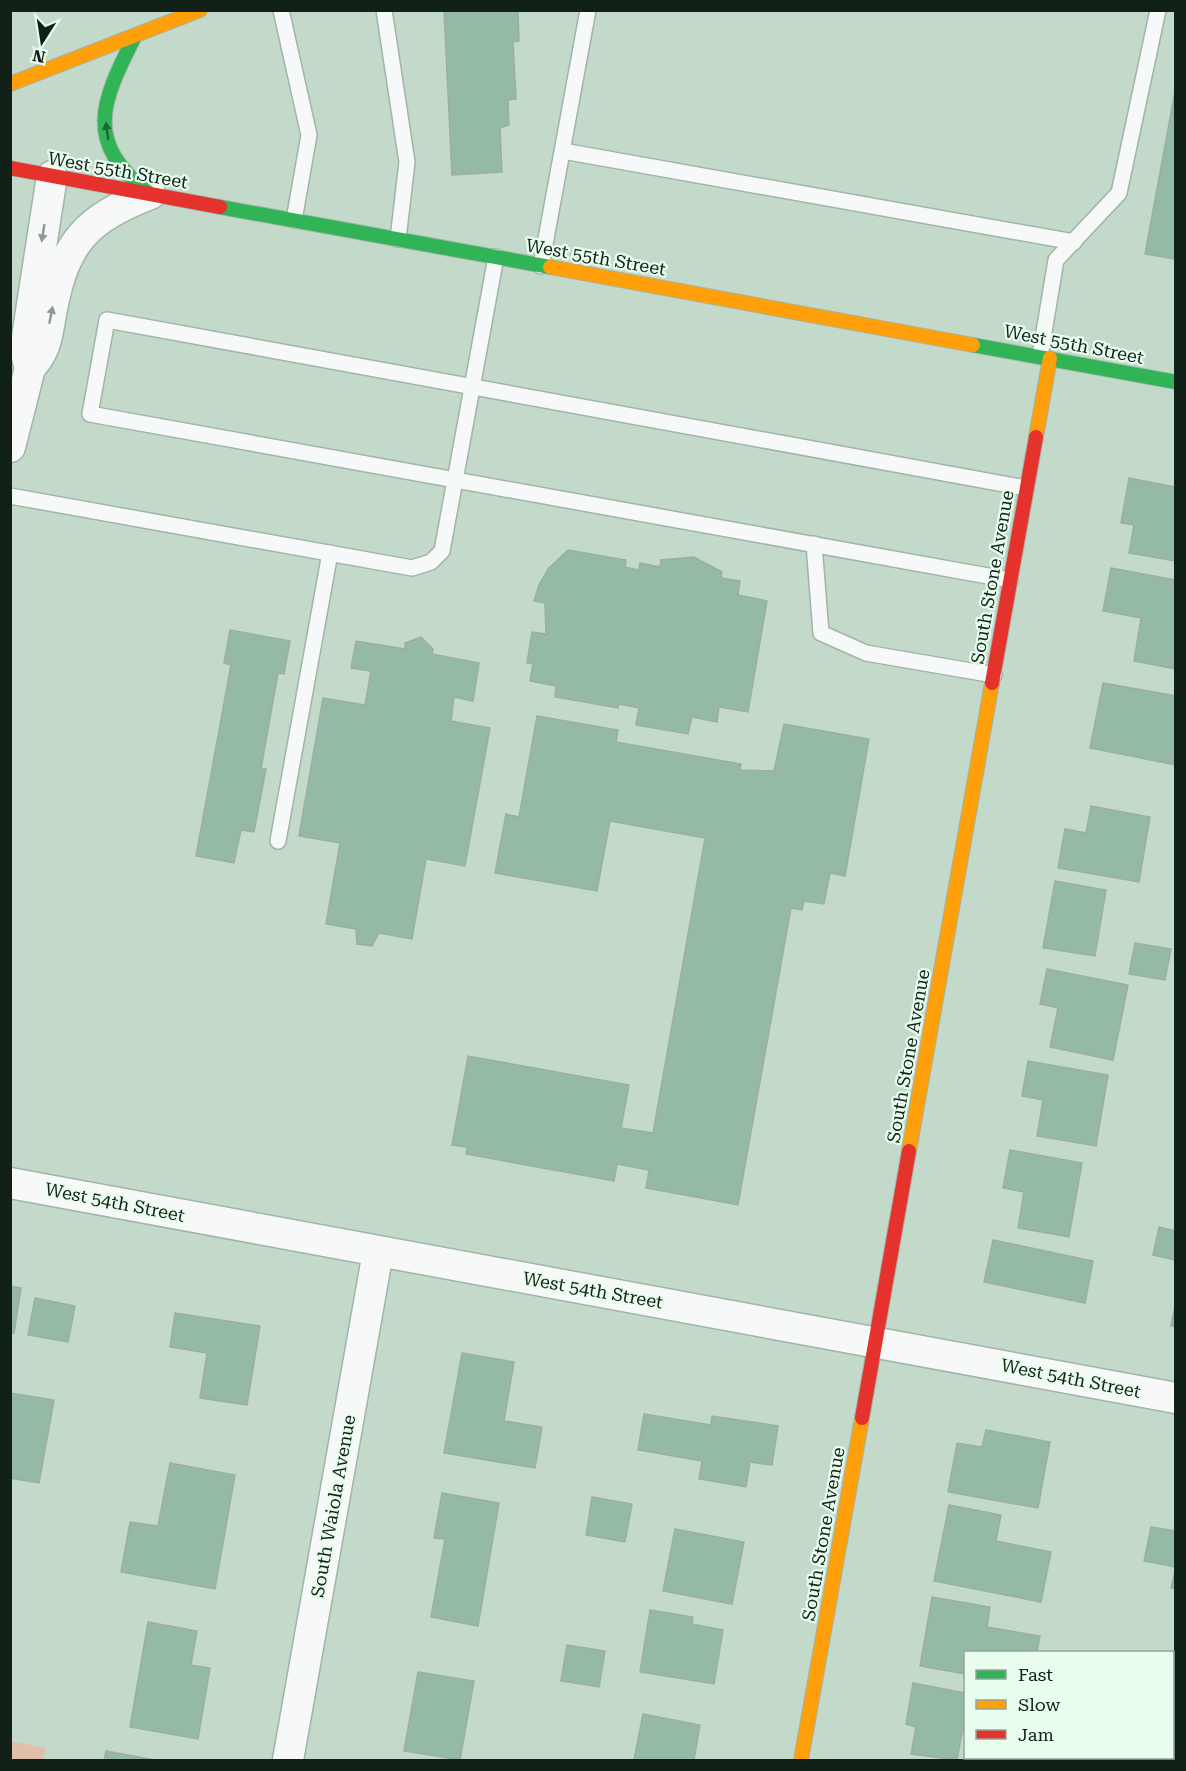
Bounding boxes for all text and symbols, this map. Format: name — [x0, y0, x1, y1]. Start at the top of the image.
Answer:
north arrow — [12, 12, 72, 72]
text: N — [31, 46, 47, 67]
one-way arrow — [102, 121, 111, 140]
street label: West 55th Street — [46, 147, 190, 193]
one-way arrow — [39, 224, 48, 243]
street label: West 55th Street — [524, 234, 668, 280]
one-way arrow — [47, 305, 56, 324]
street label: West 55th Street — [1002, 320, 1146, 368]
street label: South Stone Avenue — [966, 488, 1018, 665]
street label: South Stone Avenue — [882, 967, 934, 1144]
street label: West 54th Street — [43, 1178, 187, 1226]
street label: West 54th Street — [521, 1267, 665, 1313]
street label: West 54th Street — [999, 1354, 1143, 1402]
street label: South Waiola Avenue — [307, 1413, 359, 1599]
street label: South Stone Avenue — [797, 1445, 849, 1622]
legend — [964, 1651, 1174, 1759]
text: Fast — [1018, 1664, 1053, 1685]
text: Slow — [1018, 1694, 1060, 1715]
text: Jam — [1018, 1724, 1054, 1745]

